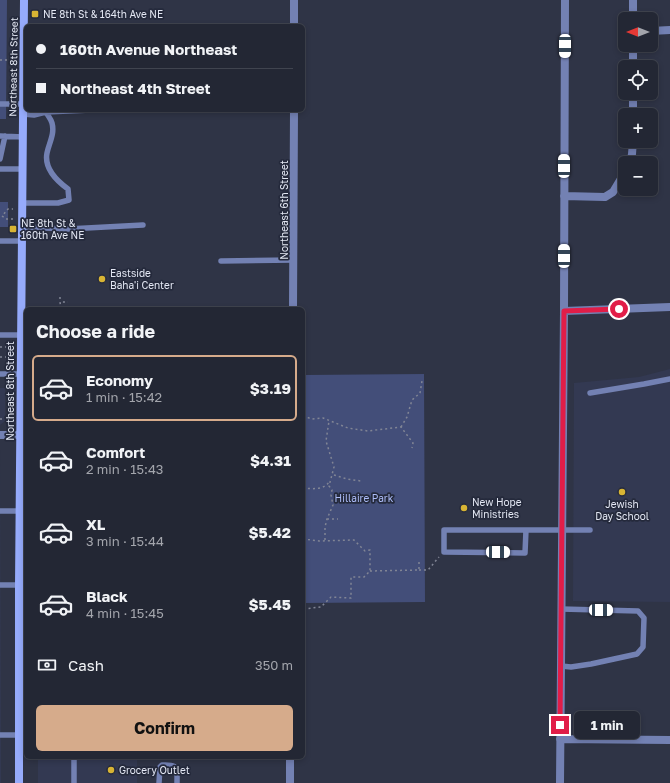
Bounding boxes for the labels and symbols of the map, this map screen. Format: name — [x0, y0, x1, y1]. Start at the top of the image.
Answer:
place label: NE 8th St & 164th Ave NE — [43, 8, 163, 20]
marker: NE 8th St & 164th Ave NE — [30, 9, 40, 19]
north arrow — [618, 12, 658, 52]
street label: Northeast 8th Street — [6, 17, 20, 117]
car — [559, 34, 571, 58]
car — [558, 154, 570, 178]
street label: Northeast 6th Street — [278, 160, 290, 260]
place label: NE 8th St & 160th Ave NE — [21, 217, 84, 241]
marker: NE 8th St & 160th Ave NE — [8, 224, 18, 234]
car — [558, 244, 570, 268]
place label: Eastside Baha'i Center — [110, 267, 174, 291]
marker: Eastside Baha'i Center — [97, 274, 107, 284]
route start — [610, 300, 628, 318]
street label: Northeast 8th Street — [4, 341, 16, 441]
marker: Jewish Day School — [617, 487, 627, 497]
park label: Hillaire Park — [335, 492, 394, 504]
place label: New Hope Ministries — [472, 496, 522, 520]
place label: Jewish Day School — [595, 498, 649, 522]
marker: New Hope Ministries — [459, 503, 469, 513]
car — [486, 546, 510, 558]
car — [589, 604, 613, 616]
callout: 1 min — [574, 711, 640, 739]
route end — [551, 716, 569, 734]
place label: Grocery Outlet — [119, 764, 190, 776]
marker: Grocery Outlet — [106, 765, 116, 775]

